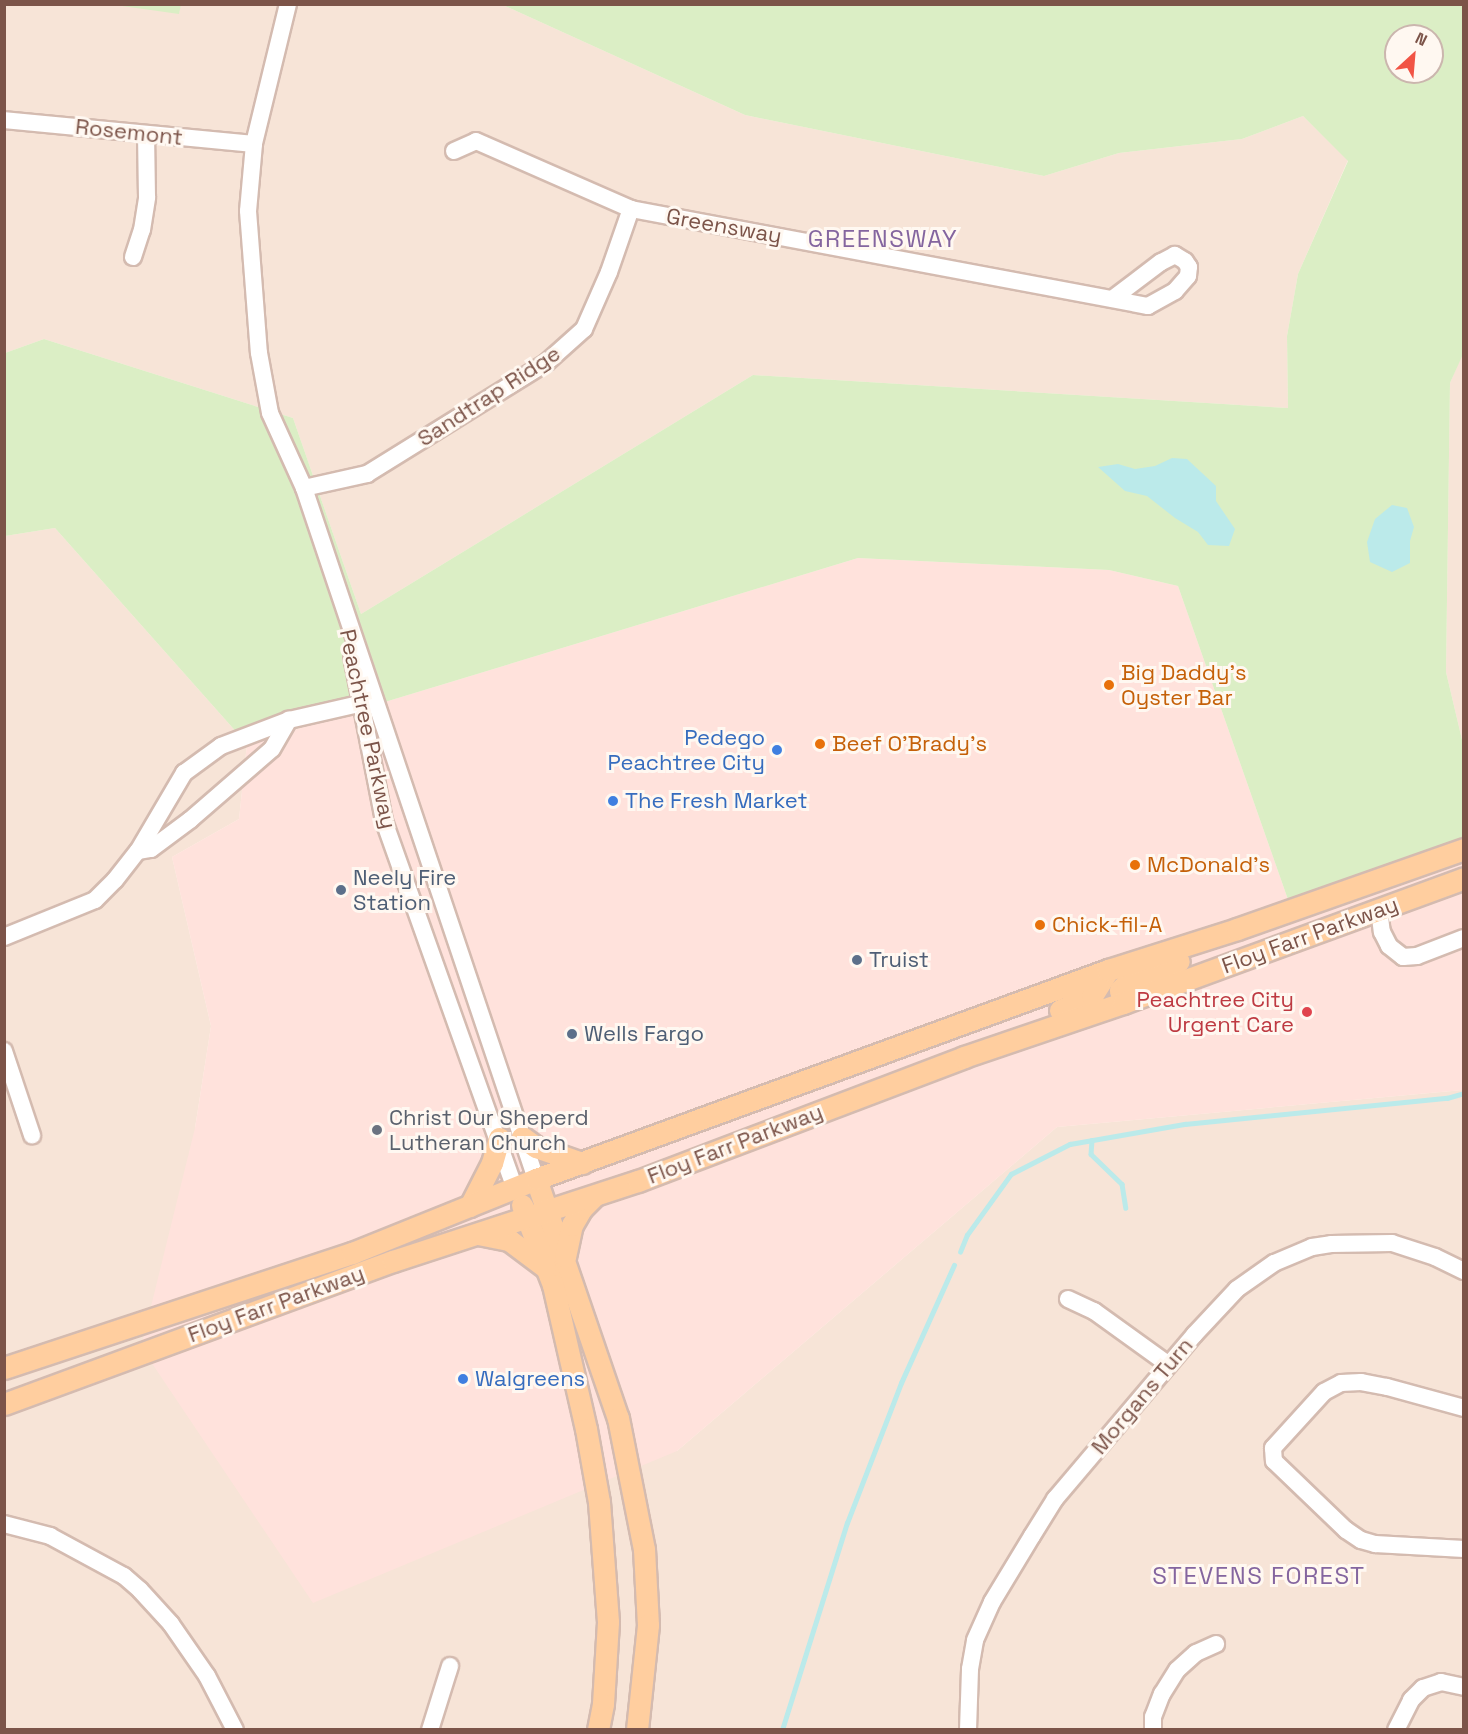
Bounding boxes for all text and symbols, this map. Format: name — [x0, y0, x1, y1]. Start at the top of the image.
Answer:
north arrow — [1384, 24, 1444, 84]
text: N — [1412, 27, 1431, 51]
street label: Rosemont — [74, 113, 184, 151]
street label: Greensway — [664, 203, 784, 249]
district label: GREENSWAY — [808, 225, 958, 253]
street label: Sandtrap Ridge — [413, 340, 565, 452]
street label: Peachtree Parkway — [334, 627, 402, 831]
place label: Big Daddy's Oyster Bar — [1121, 659, 1246, 710]
marker: Big Daddy's Oyster Bar — [1102, 678, 1116, 692]
place label: Pedego Peachtree City — [608, 724, 765, 776]
place label: Beef O'Brady's — [832, 731, 987, 757]
marker: Beef O'Brady's — [813, 737, 827, 751]
marker: Pedego Peachtree City — [770, 743, 784, 757]
place label: The Fresh Market — [625, 788, 808, 814]
marker: The Fresh Market — [606, 794, 620, 808]
place label: McDonald's — [1147, 852, 1270, 878]
marker: McDonald's — [1128, 858, 1142, 872]
place label: Neely Fire Station — [353, 864, 456, 915]
marker: Neely Fire Station — [334, 883, 348, 897]
street label: Floy Farr Parkway — [1218, 891, 1402, 979]
place label: Chick-fil-A — [1052, 912, 1162, 938]
marker: Chick-fil-A — [1033, 918, 1047, 932]
place label: Truist — [869, 947, 929, 973]
marker: Truist — [850, 953, 864, 967]
place label: Peachtree City Urgent Care — [1137, 986, 1294, 1038]
marker: Peachtree City Urgent Care — [1298, 1003, 1316, 1021]
place label: Wells Fargo — [584, 1021, 704, 1047]
marker: Wells Fargo — [565, 1027, 579, 1041]
street label: Floy Farr Parkway — [644, 1098, 826, 1190]
place label: Christ Our Sheperd Lutheran Church — [389, 1104, 589, 1156]
marker: Christ Our Sheperd Lutheran Church — [370, 1123, 384, 1137]
street label: Floy Farr Parkway — [184, 1260, 368, 1348]
street label: Morgans Turn — [1085, 1332, 1199, 1460]
place label: Walgreens — [475, 1366, 585, 1392]
marker: Walgreens — [456, 1372, 470, 1386]
district label: STEVENS FOREST — [1152, 1562, 1366, 1590]

